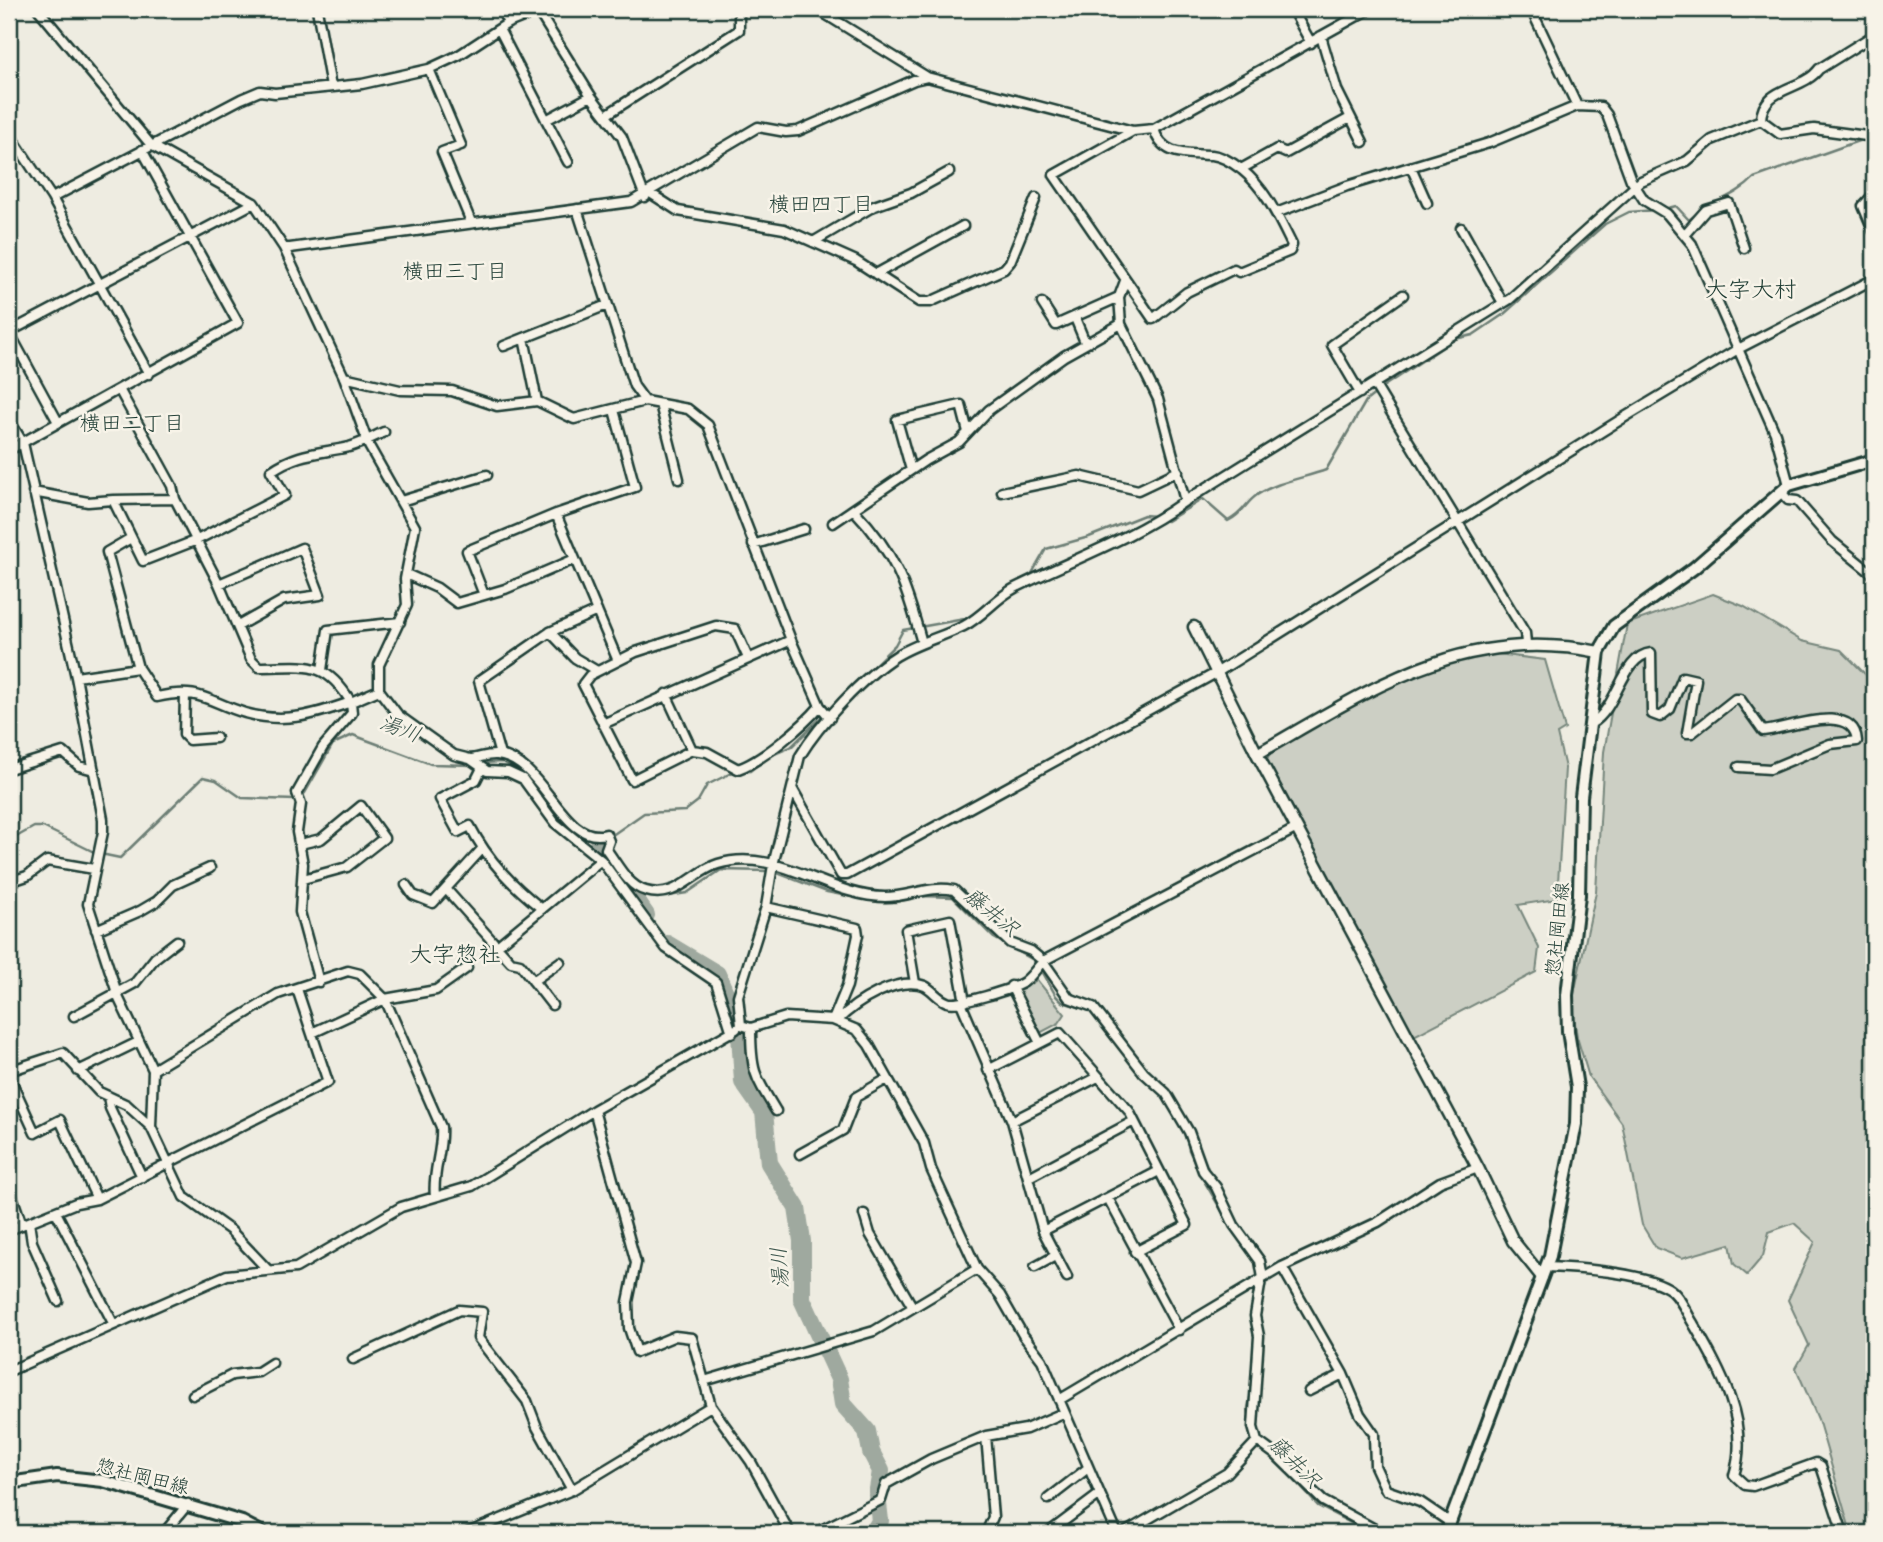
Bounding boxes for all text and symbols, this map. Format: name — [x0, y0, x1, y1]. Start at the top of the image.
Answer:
district label: 横田四丁目 — [769, 189, 874, 216]
district label: 横田三丁目 — [403, 256, 508, 283]
district label: 大字大村 — [1705, 273, 1797, 303]
district label: 横田二丁目 — [80, 408, 185, 435]
water label: 湯川 — [377, 707, 425, 747]
street label: 惣社岡田線 — [1539, 880, 1573, 978]
water label: 藤井沢 — [960, 881, 1027, 942]
district label: 大字惣社 — [409, 938, 501, 968]
water label: 湯川 — [763, 1246, 793, 1290]
water label: 藤井沢 — [1264, 1429, 1329, 1494]
street label: 惣社岡田線 — [94, 1451, 192, 1499]

